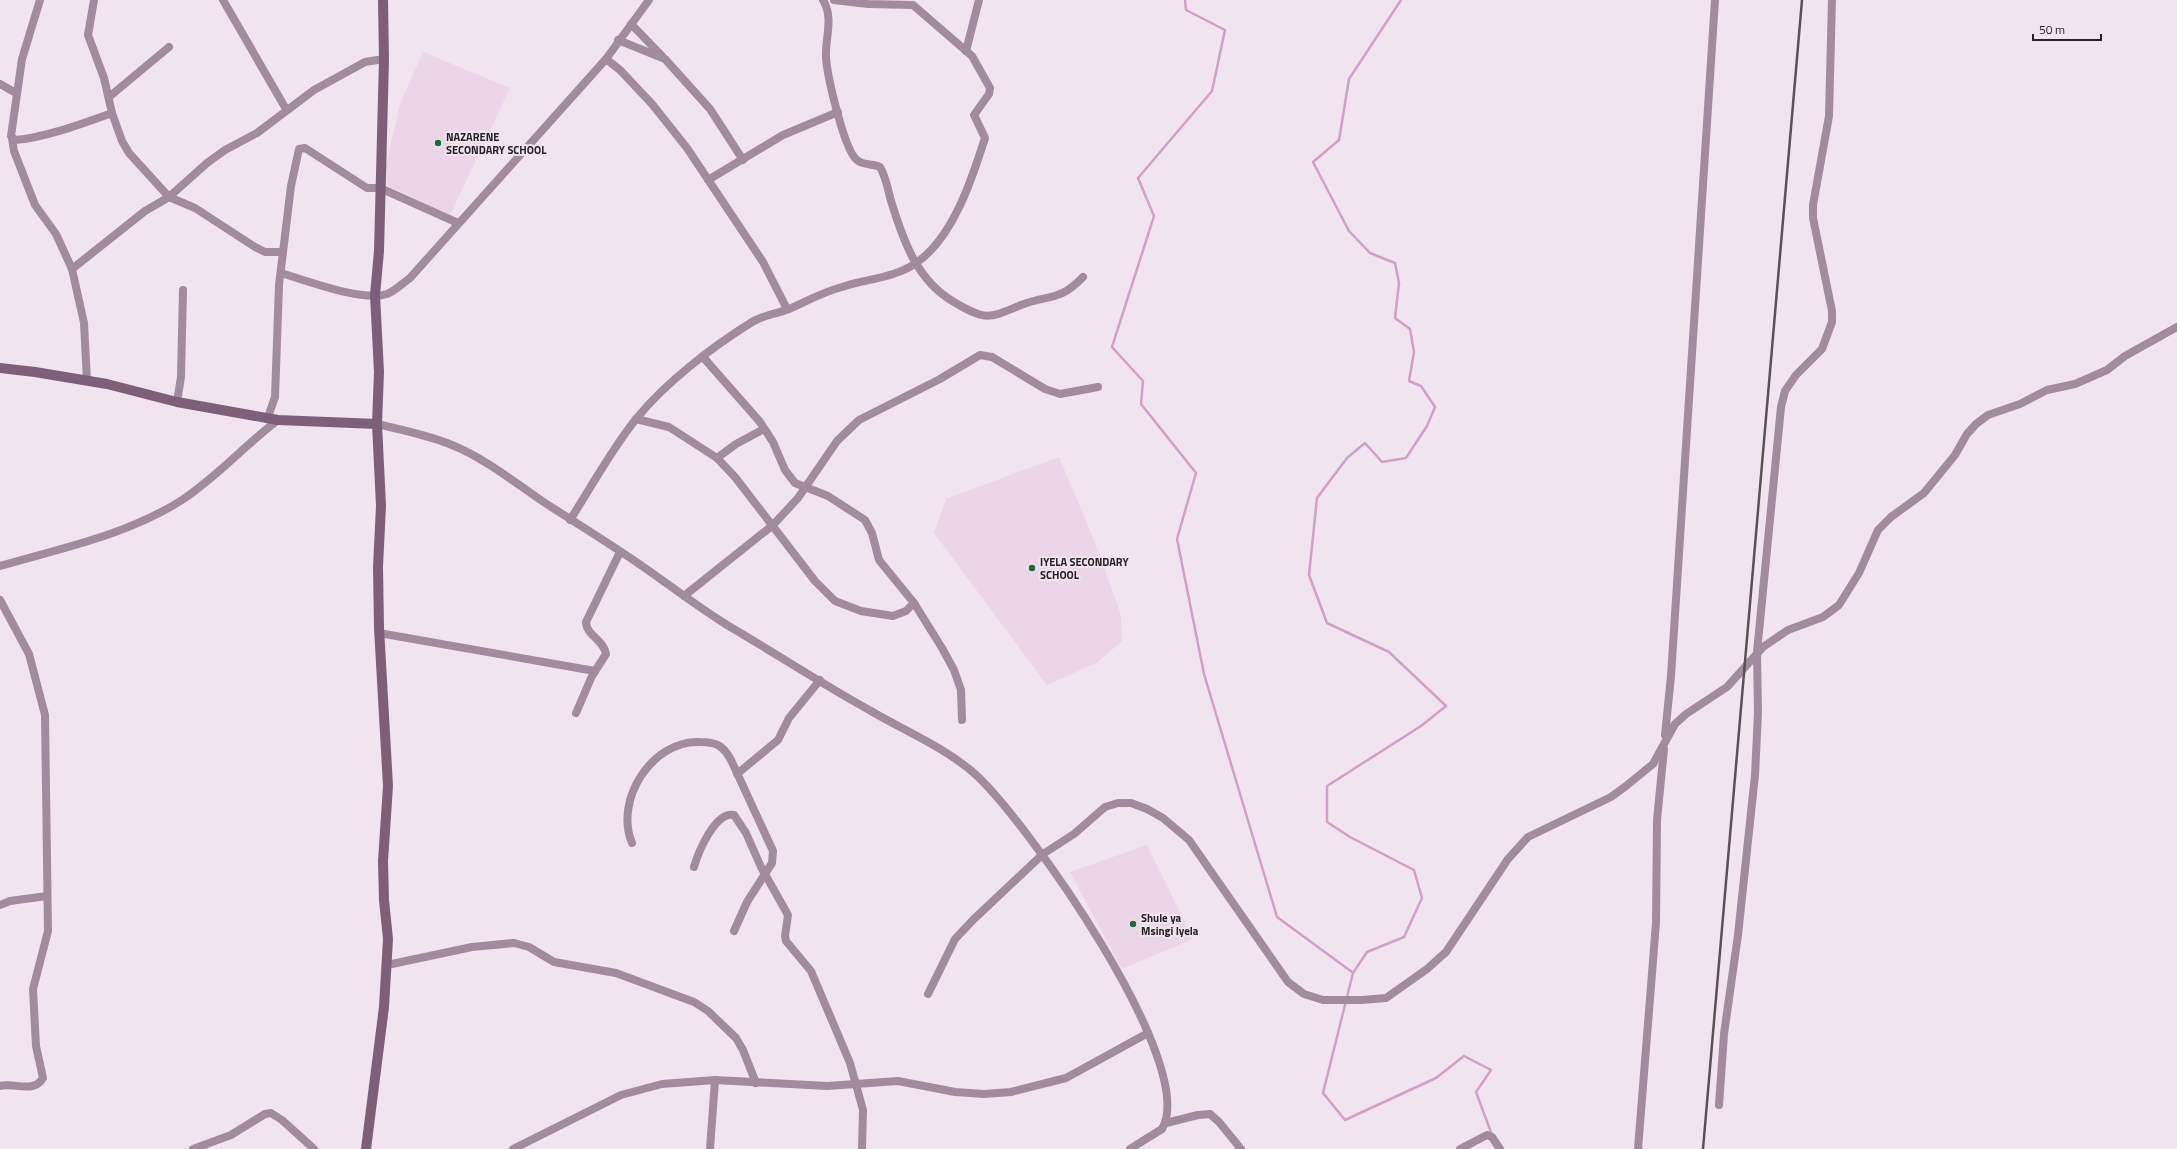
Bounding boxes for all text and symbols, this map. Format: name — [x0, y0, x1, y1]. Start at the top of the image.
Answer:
scale bar — [2033, 16, 2101, 42]
text: 50 m — [2039, 20, 2065, 39]
place label: NAZARENE SECONDARY SCHOOL — [446, 129, 547, 158]
marker: NAZARENE SECONDARY SCHOOL — [433, 138, 443, 148]
place label: IYELA SECONDARY SCHOOL — [1040, 554, 1129, 583]
marker: IYELA SECONDARY SCHOOL — [1027, 563, 1037, 573]
place label: Shule ya Msingi Iyela — [1141, 910, 1199, 939]
marker: Shule ya Msingi Iyela — [1128, 919, 1138, 929]

